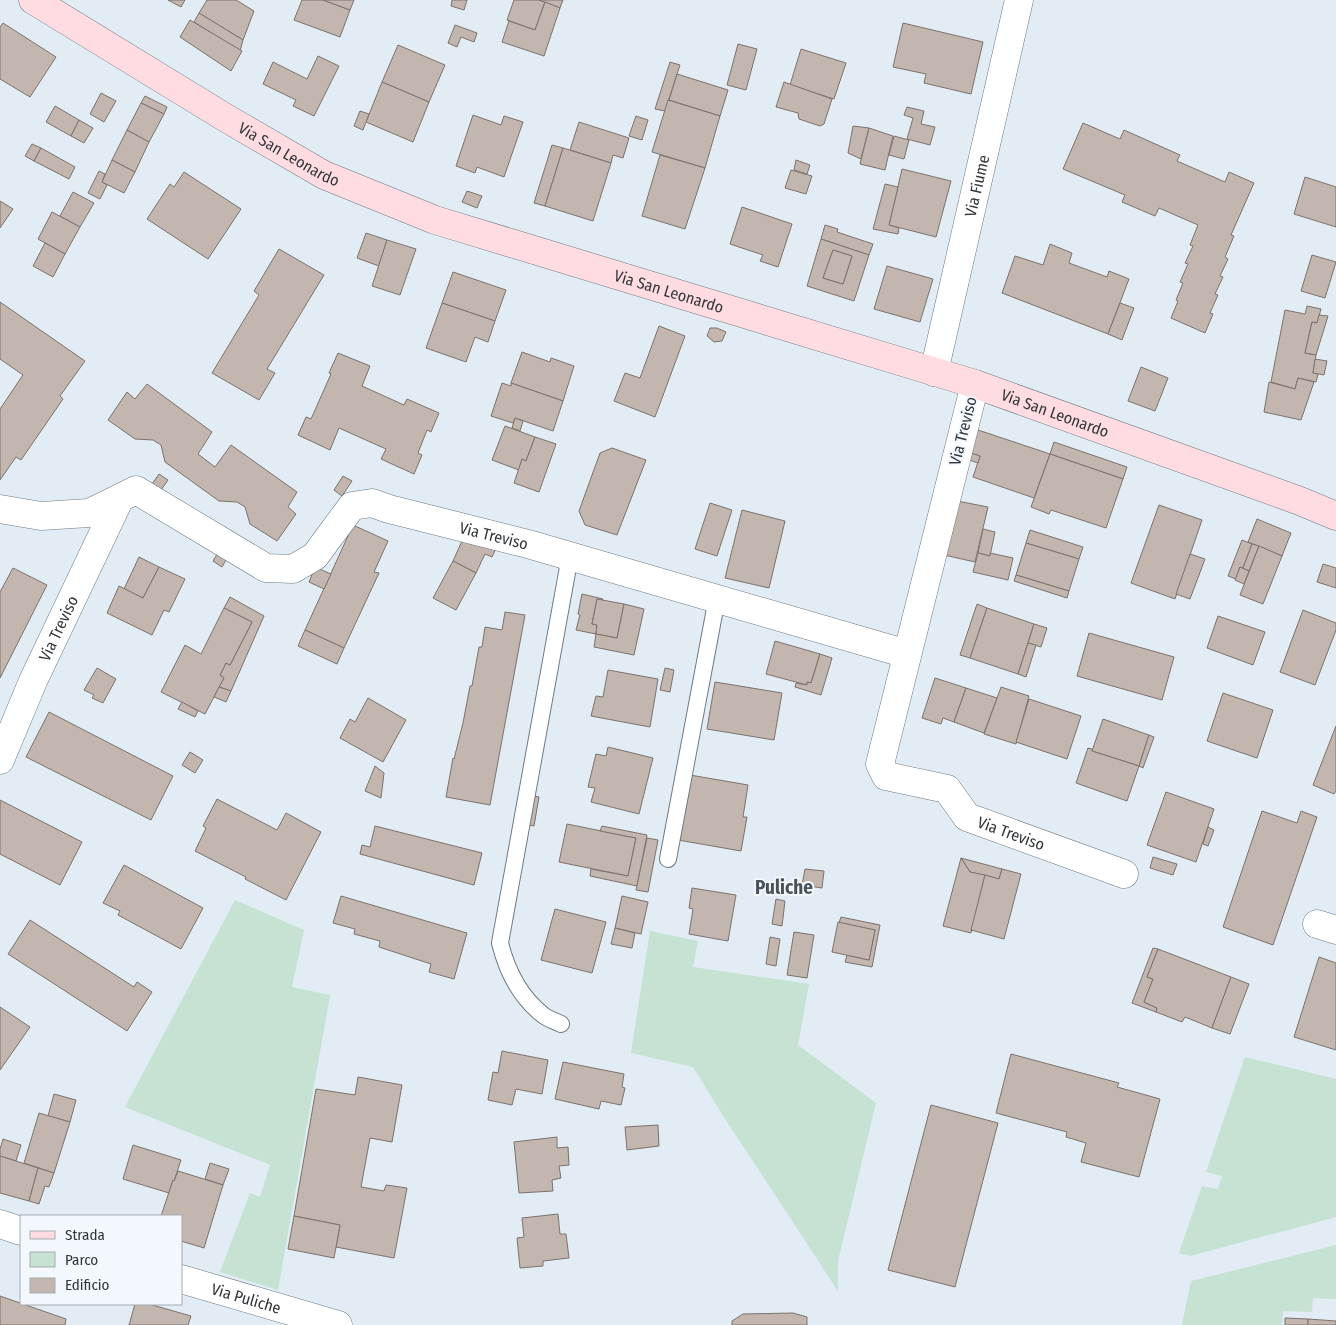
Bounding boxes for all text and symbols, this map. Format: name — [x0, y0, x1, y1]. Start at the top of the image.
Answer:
street label: Via San Leonardo — [235, 118, 342, 190]
street label: Via Fiume — [960, 153, 993, 219]
street label: Via San Leonardo — [612, 266, 726, 317]
street label: Via San Leonardo — [999, 385, 1112, 441]
street label: Via Treviso — [945, 395, 981, 467]
street label: Via Treviso — [458, 518, 530, 553]
street label: Via Treviso — [34, 593, 82, 664]
street label: Via Treviso — [975, 812, 1048, 854]
district label: Puliche — [755, 876, 813, 899]
legend — [20, 1215, 182, 1305]
text: Strada — [65, 1226, 105, 1244]
text: Parco — [65, 1251, 98, 1269]
text: Edificio — [65, 1276, 110, 1294]
street label: Via Puliche — [209, 1279, 283, 1317]

